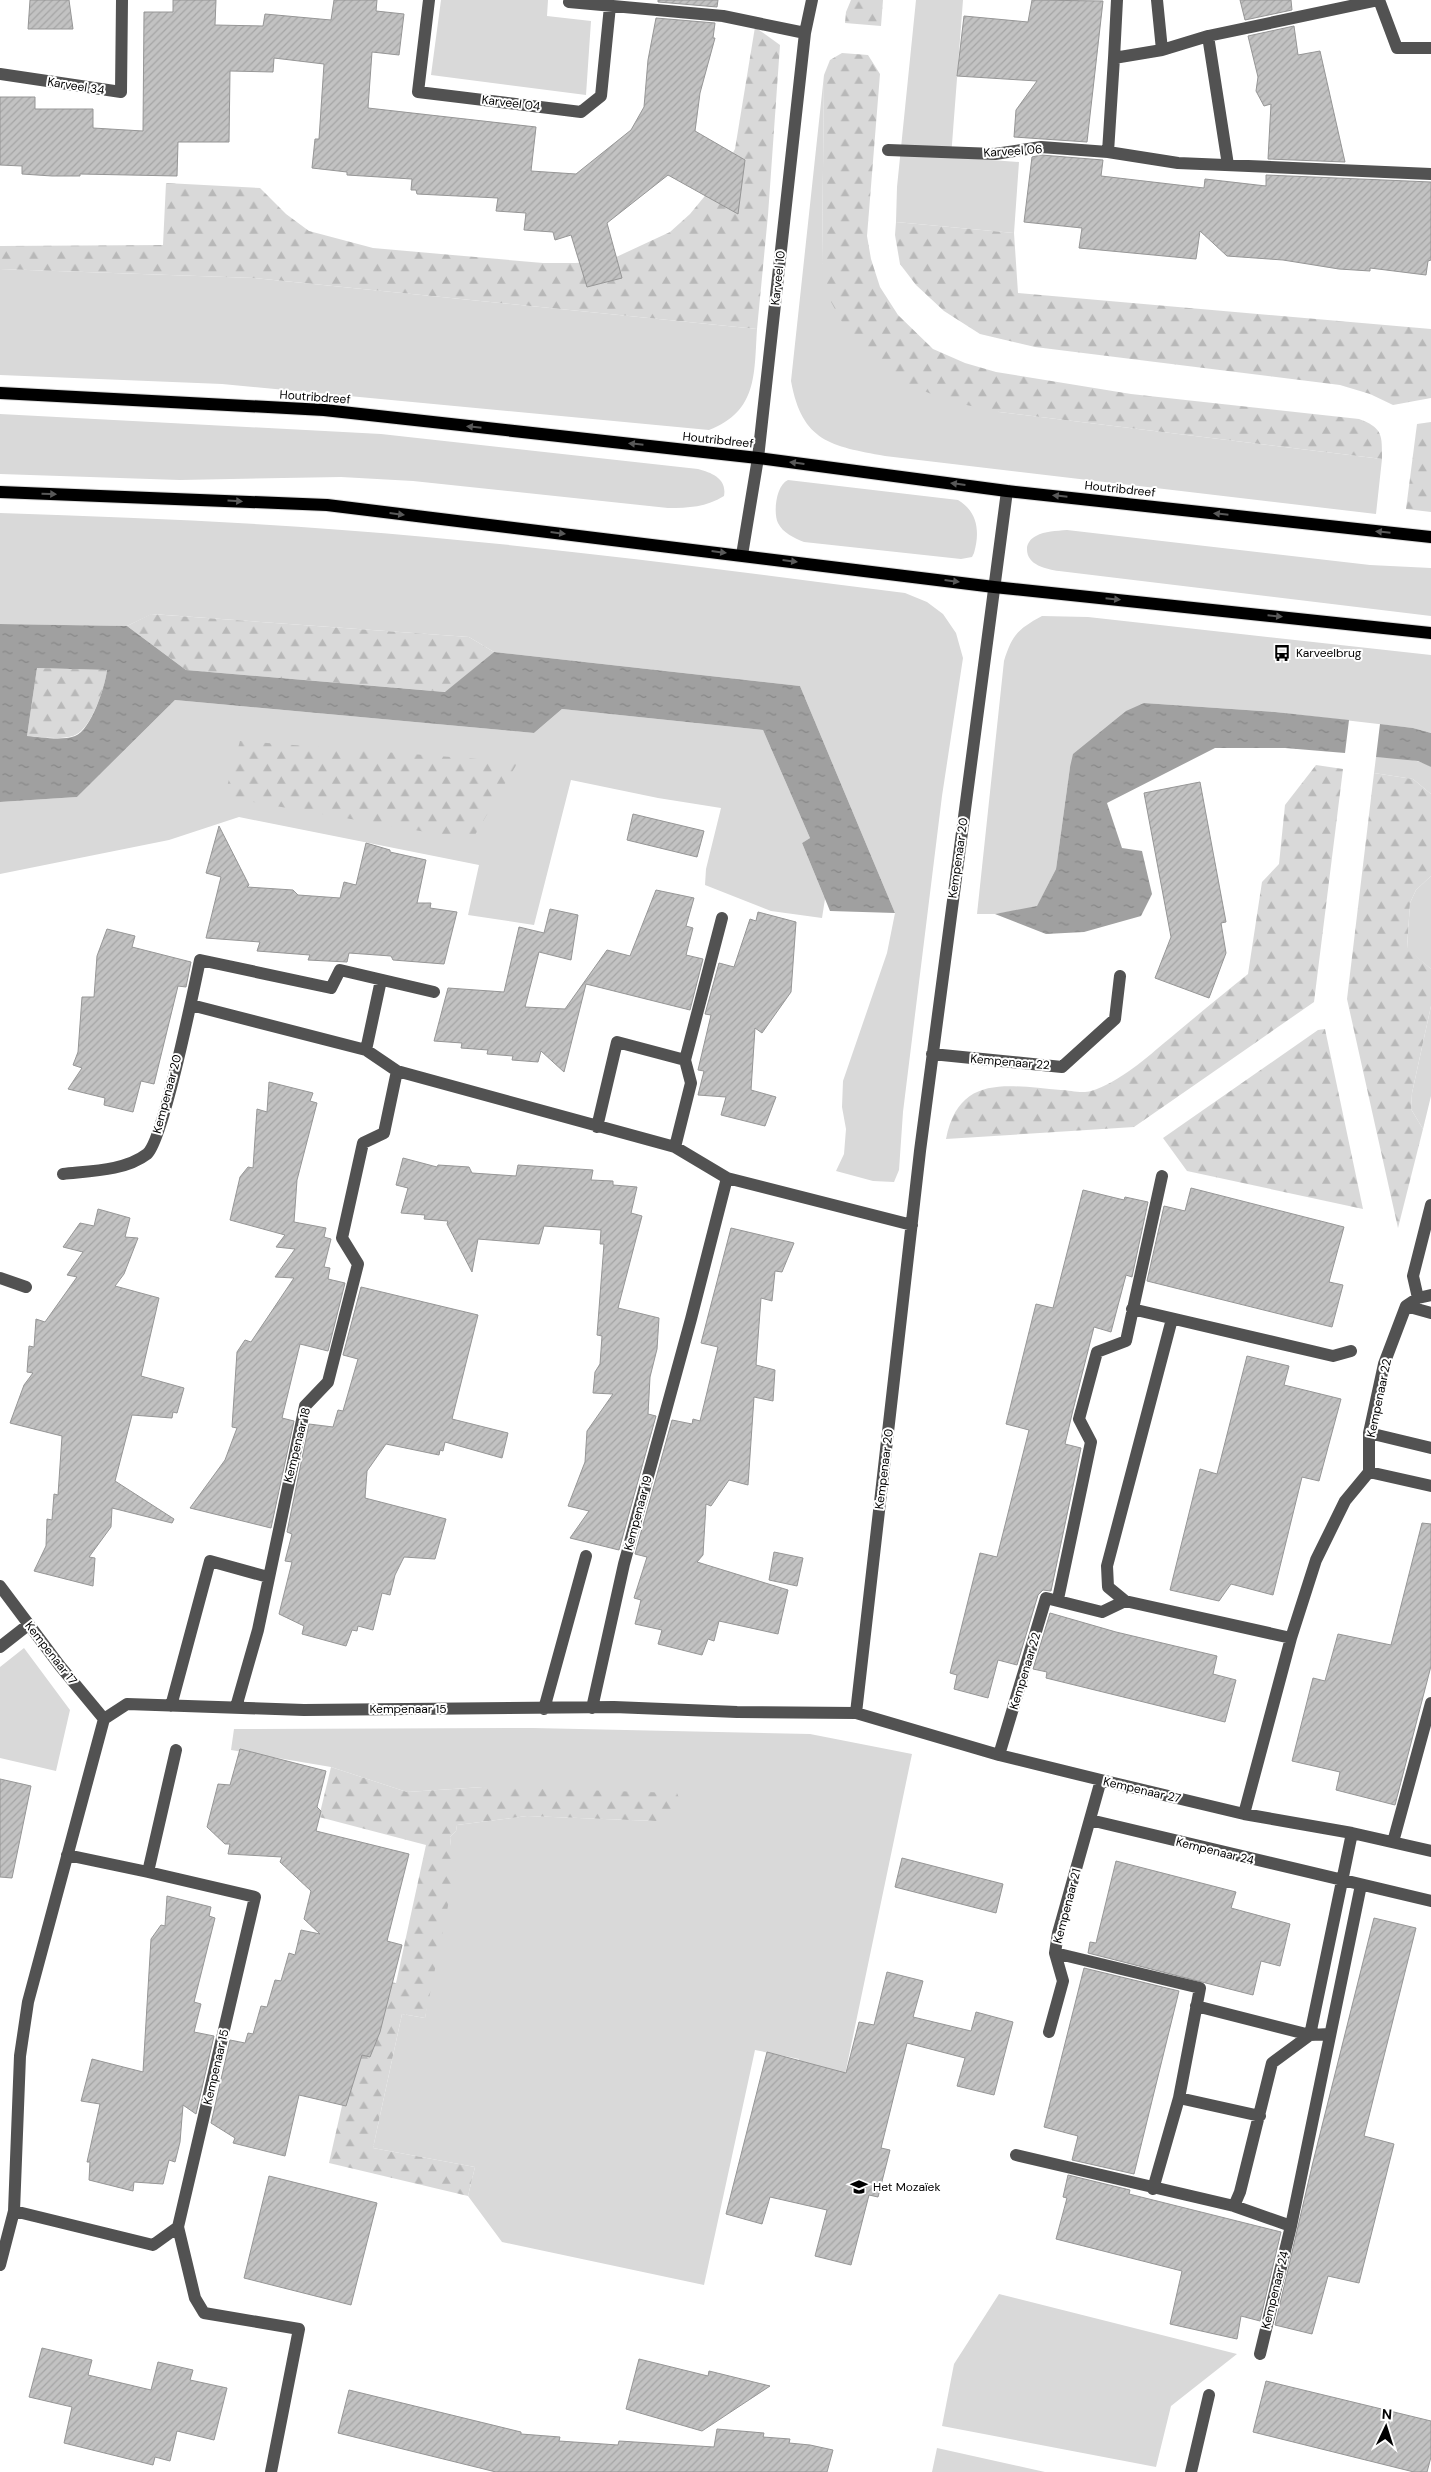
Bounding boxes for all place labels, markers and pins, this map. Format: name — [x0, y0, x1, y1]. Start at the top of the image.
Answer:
bus stop icon: Karveelbrug — [1272, 643, 1292, 663]
place label: Karveelbrug — [1296, 645, 1362, 661]
school or university icon: Het Mozaïek — [849, 2177, 869, 2197]
place label: Het Mozaïek — [873, 2179, 940, 2195]

